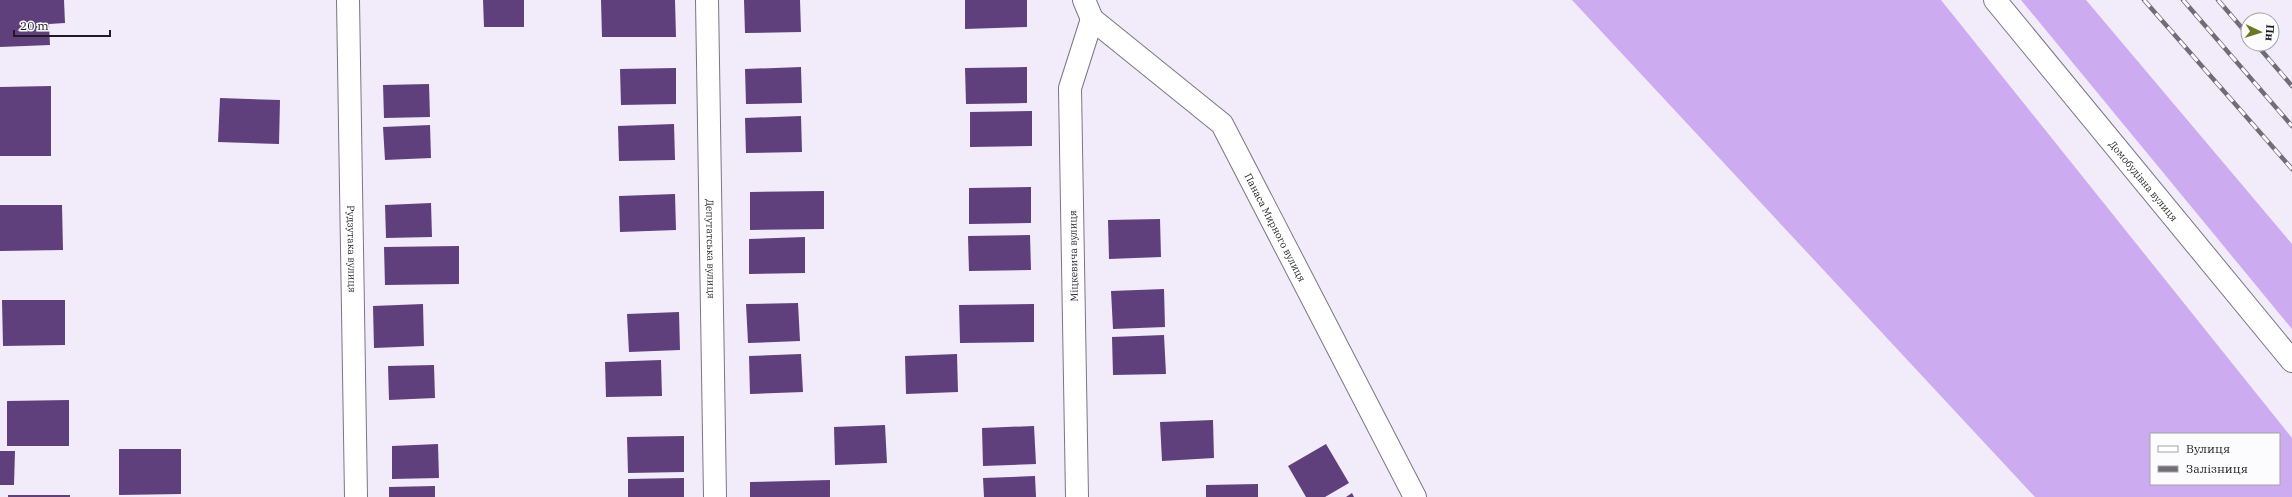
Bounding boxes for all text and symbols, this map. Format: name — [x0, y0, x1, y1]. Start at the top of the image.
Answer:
scale bar — [14, 12, 110, 38]
north arrow — [2240, 12, 2280, 52]
text: 20 m — [20, 18, 49, 33]
text: Пн — [2262, 24, 2278, 42]
street label: Домобудівна вулиця — [2106, 138, 2180, 224]
street label: Панаса Мирного вулиця — [1242, 171, 1309, 284]
street label: Депутатська вулиця — [703, 199, 718, 299]
street label: Рудзутака вулиця — [344, 205, 359, 293]
street label: Міцкевича вулиця — [1066, 210, 1081, 302]
legend — [2150, 433, 2280, 485]
text: Вулиця — [2186, 441, 2230, 456]
text: Залізниця — [2186, 461, 2248, 476]

